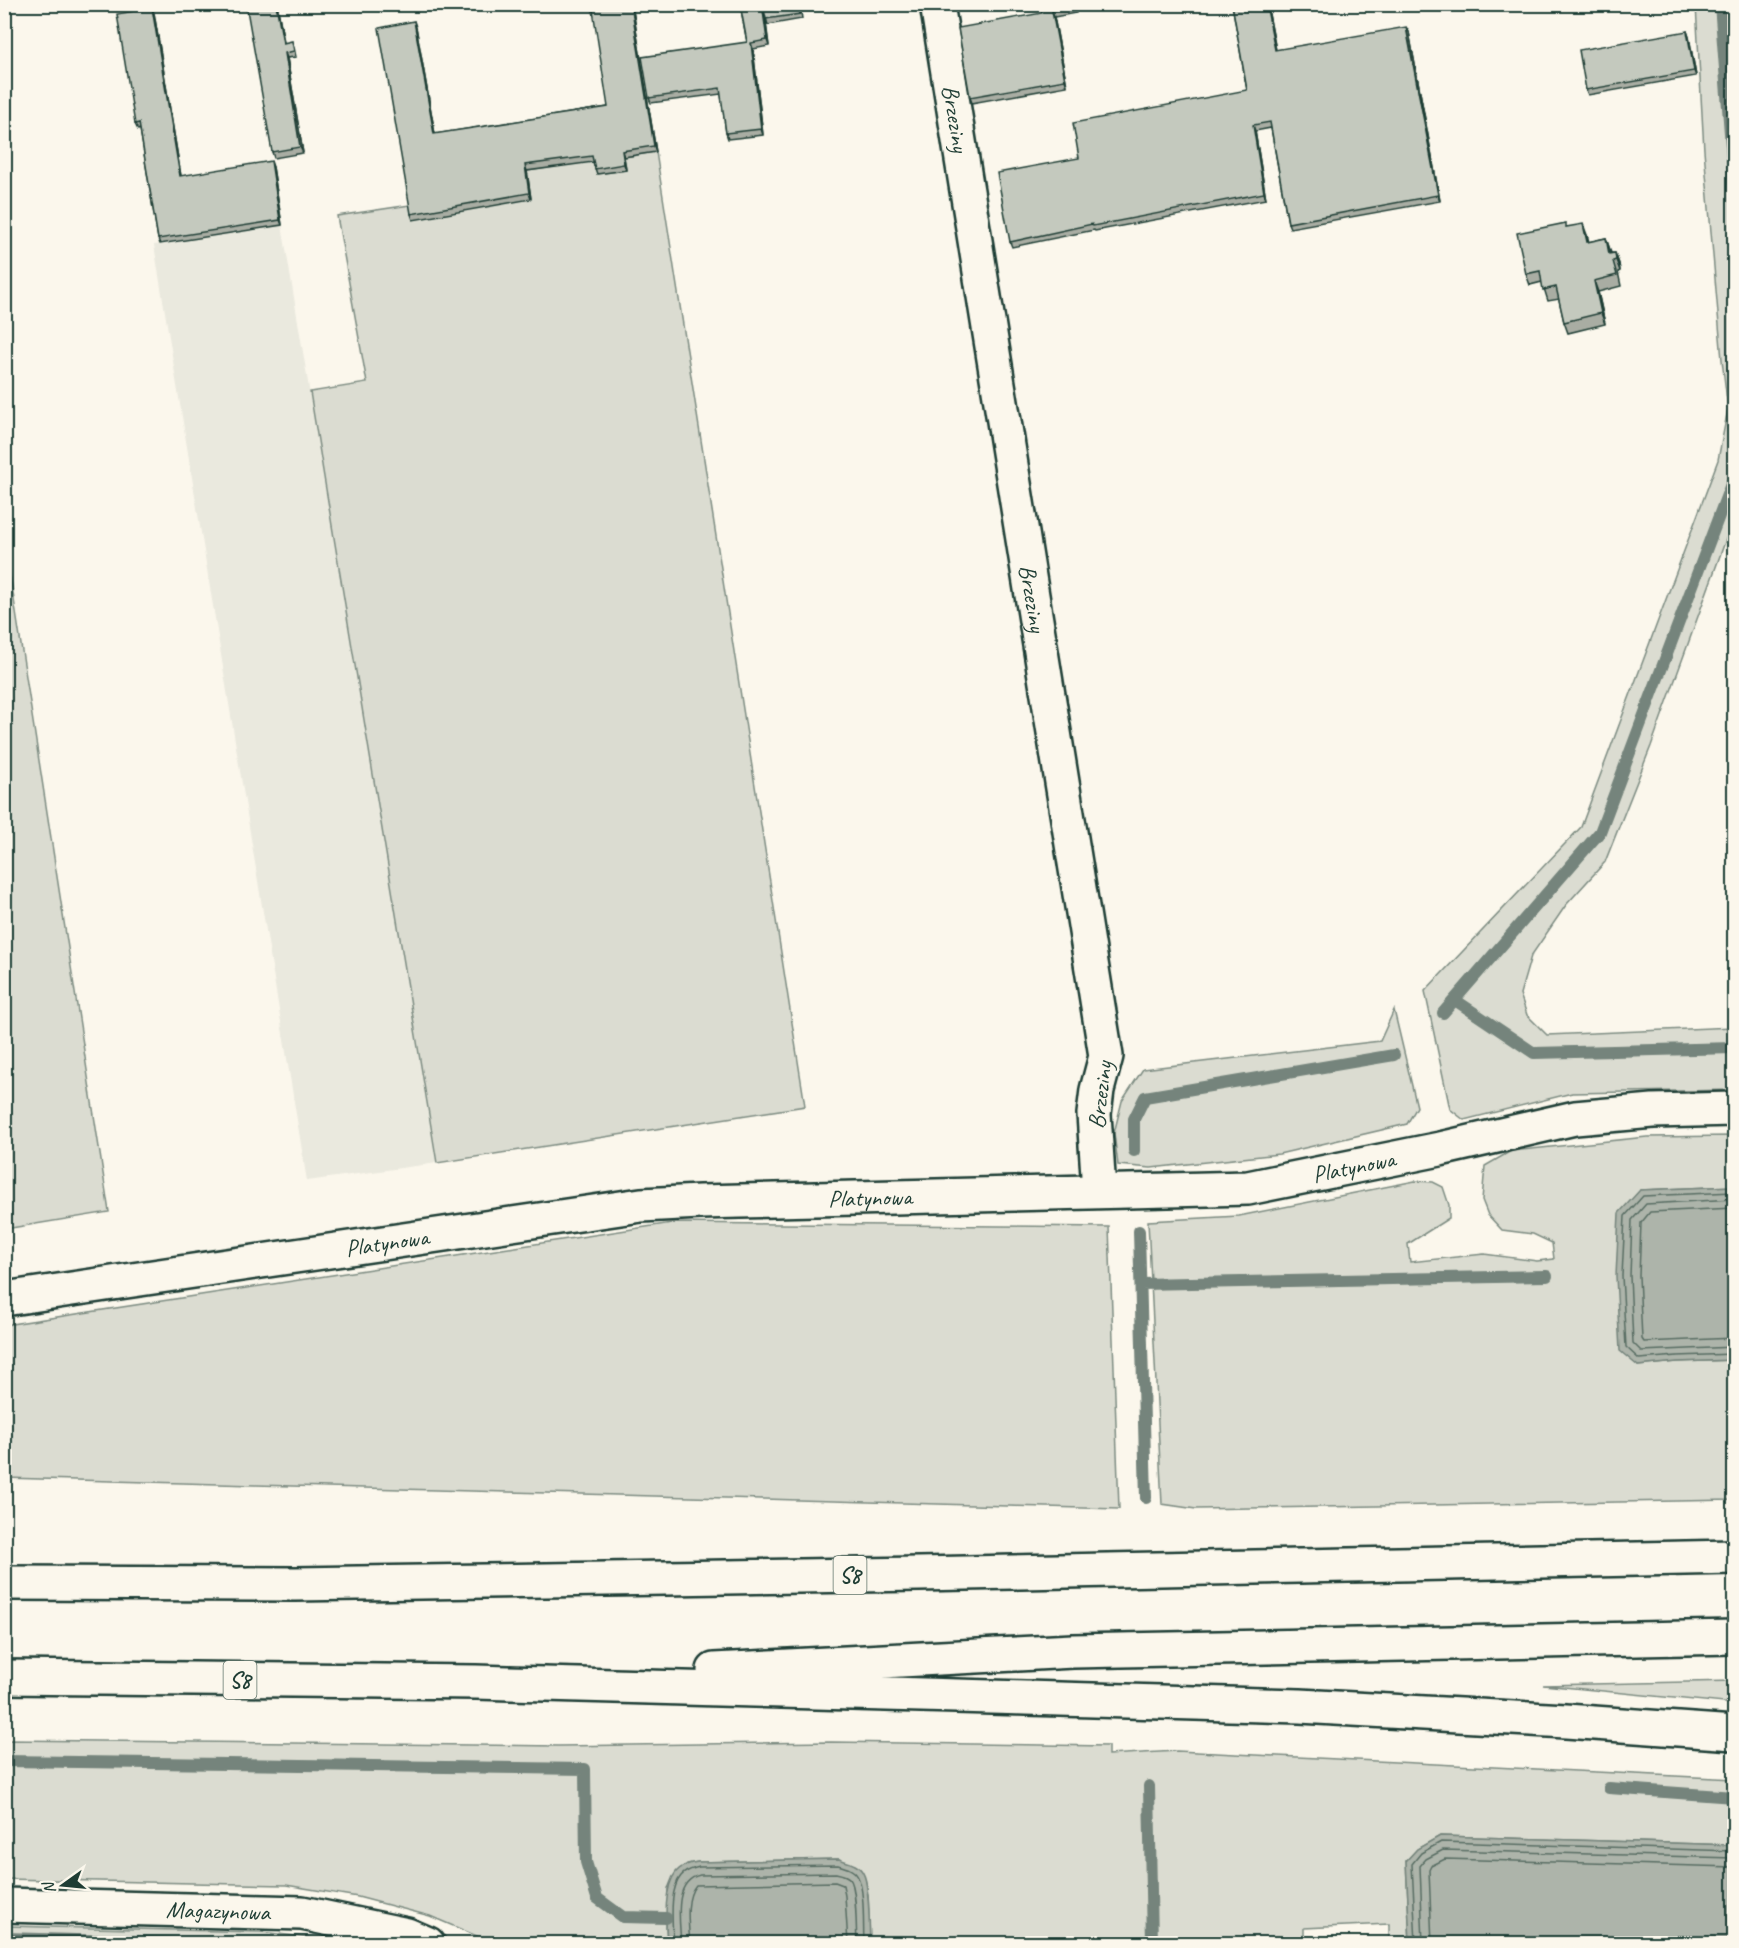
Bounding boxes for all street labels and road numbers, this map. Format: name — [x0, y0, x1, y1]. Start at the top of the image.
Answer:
street label: Brzeziny — [935, 83, 976, 156]
street label: Brzeziny — [1012, 563, 1053, 636]
street label: Brzeziny — [1081, 1058, 1119, 1130]
street label: Platynowa — [1310, 1143, 1400, 1190]
street label: Platynowa — [828, 1182, 914, 1214]
street label: Platynowa — [343, 1221, 433, 1263]
road number: S8 — [834, 1556, 866, 1594]
road number: S8 — [224, 1661, 256, 1699]
street label: Magazynowa — [166, 1894, 272, 1927]

